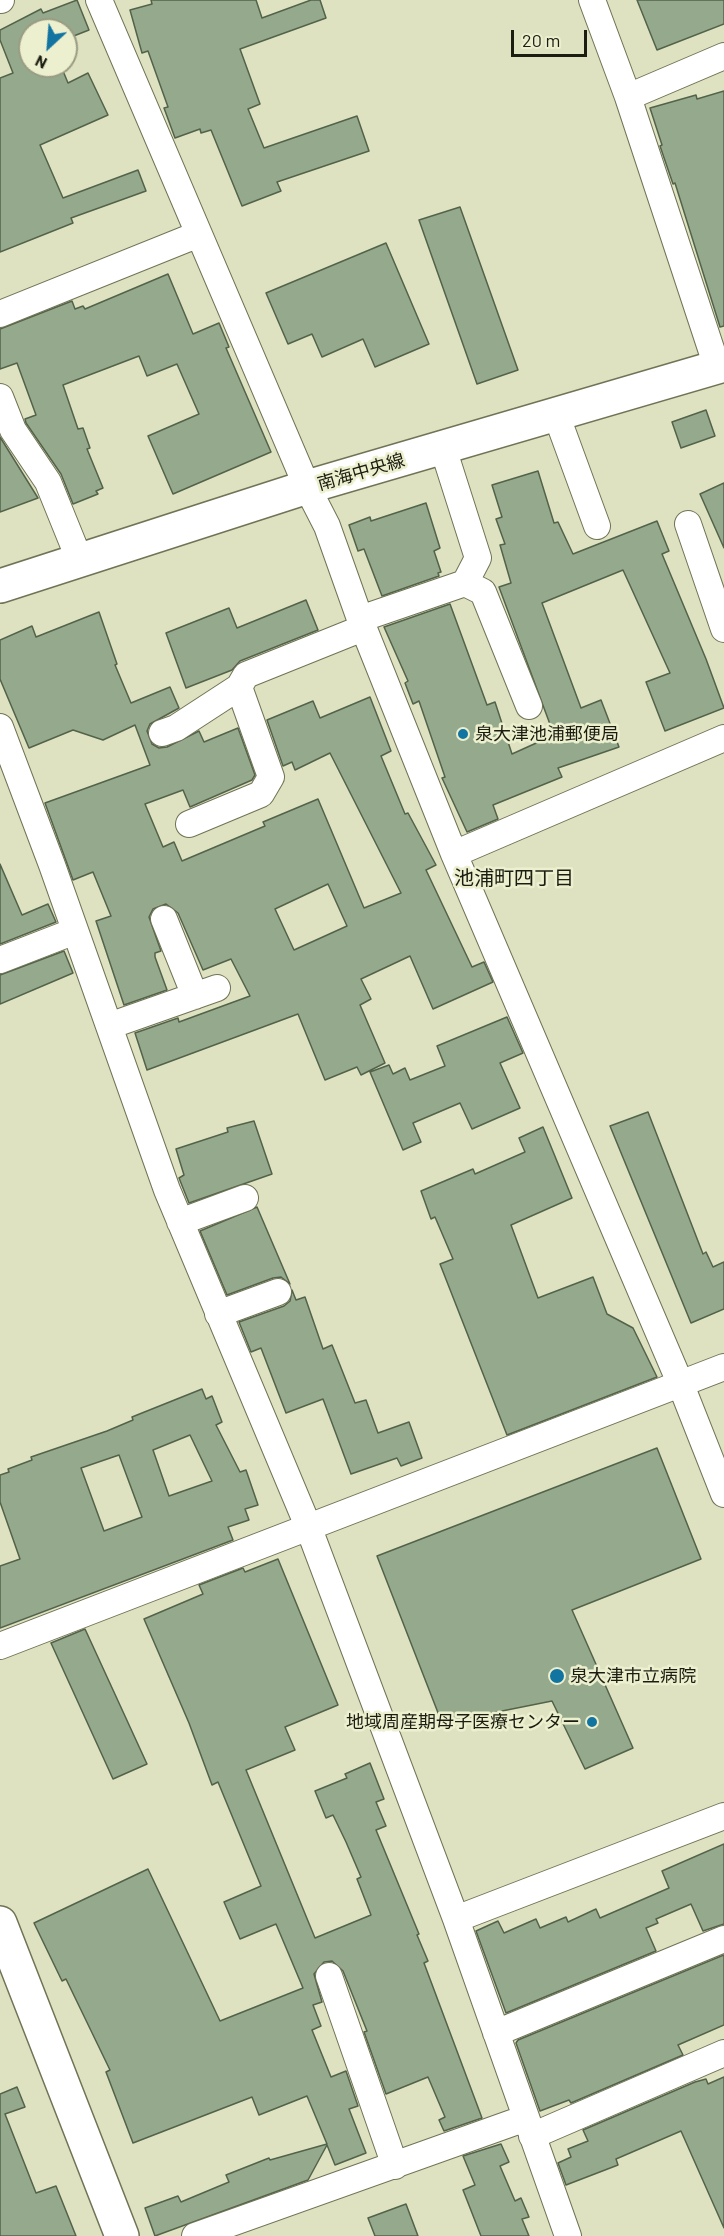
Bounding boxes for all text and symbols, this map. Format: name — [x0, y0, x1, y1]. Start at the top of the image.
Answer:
north arrow — [18, 18, 78, 78]
scale bar — [514, 18, 590, 56]
text: 20 m — [522, 29, 560, 51]
text: N — [32, 52, 50, 74]
street label: 南海中央線 — [315, 449, 407, 495]
place label: 泉大津池浦郵便局 — [475, 723, 619, 745]
marker: 泉大津池浦郵便局 — [456, 727, 470, 741]
district label: 池浦町四丁目 — [454, 866, 574, 890]
place label: 泉大津市立病院 — [570, 1665, 696, 1687]
marker: 泉大津市立病院 — [548, 1667, 566, 1685]
place label: 地域周産期母子医療センター — [346, 1711, 580, 1733]
marker: 地域周産期母子医療センター — [585, 1715, 599, 1729]

